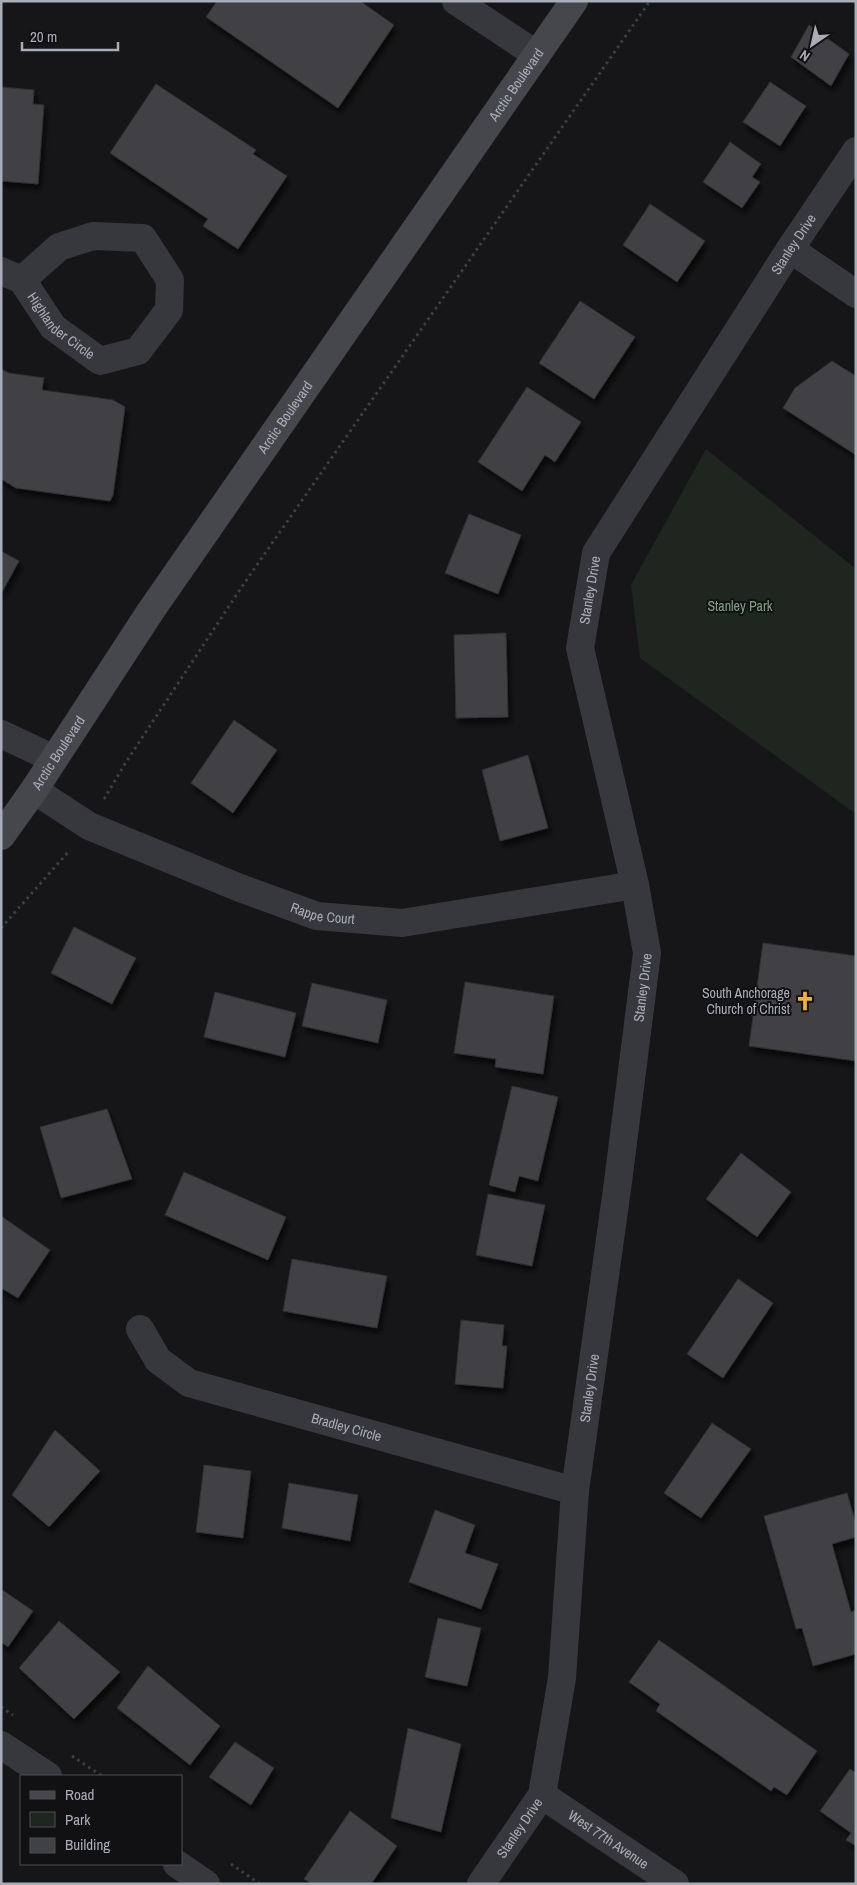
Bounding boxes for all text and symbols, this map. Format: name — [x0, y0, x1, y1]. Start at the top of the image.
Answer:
scale bar — [22, 20, 119, 52]
north arrow — [787, 20, 837, 70]
text: 20 m — [30, 26, 57, 47]
street label: Arctic Boulevard — [484, 45, 547, 125]
text: N — [796, 46, 813, 66]
street label: Stanley Drive — [767, 211, 820, 278]
street label: Highlander Circle — [24, 289, 98, 363]
street label: Arctic Boulevard — [253, 378, 317, 458]
street label: Stanley Drive — [575, 554, 604, 626]
park label: Stanley Park — [707, 597, 773, 615]
street label: Arctic Boulevard — [27, 713, 89, 794]
street label: Rappe Court — [288, 898, 355, 928]
street label: Stanley Drive — [629, 952, 656, 1023]
place label: South Anchorage Church of Christ — [702, 984, 790, 1018]
church icon: South Anchorage Church of Christ — [794, 990, 816, 1012]
street label: Stanley Drive — [576, 1353, 603, 1423]
street label: Bradley Circle — [309, 1409, 384, 1445]
legend — [20, 1775, 182, 1865]
text: Road — [65, 1784, 94, 1805]
street label: Stanley Drive — [493, 1794, 546, 1861]
street label: West 77th Avenue — [565, 1806, 652, 1873]
text: Park — [65, 1809, 91, 1830]
text: Building — [65, 1834, 110, 1855]

